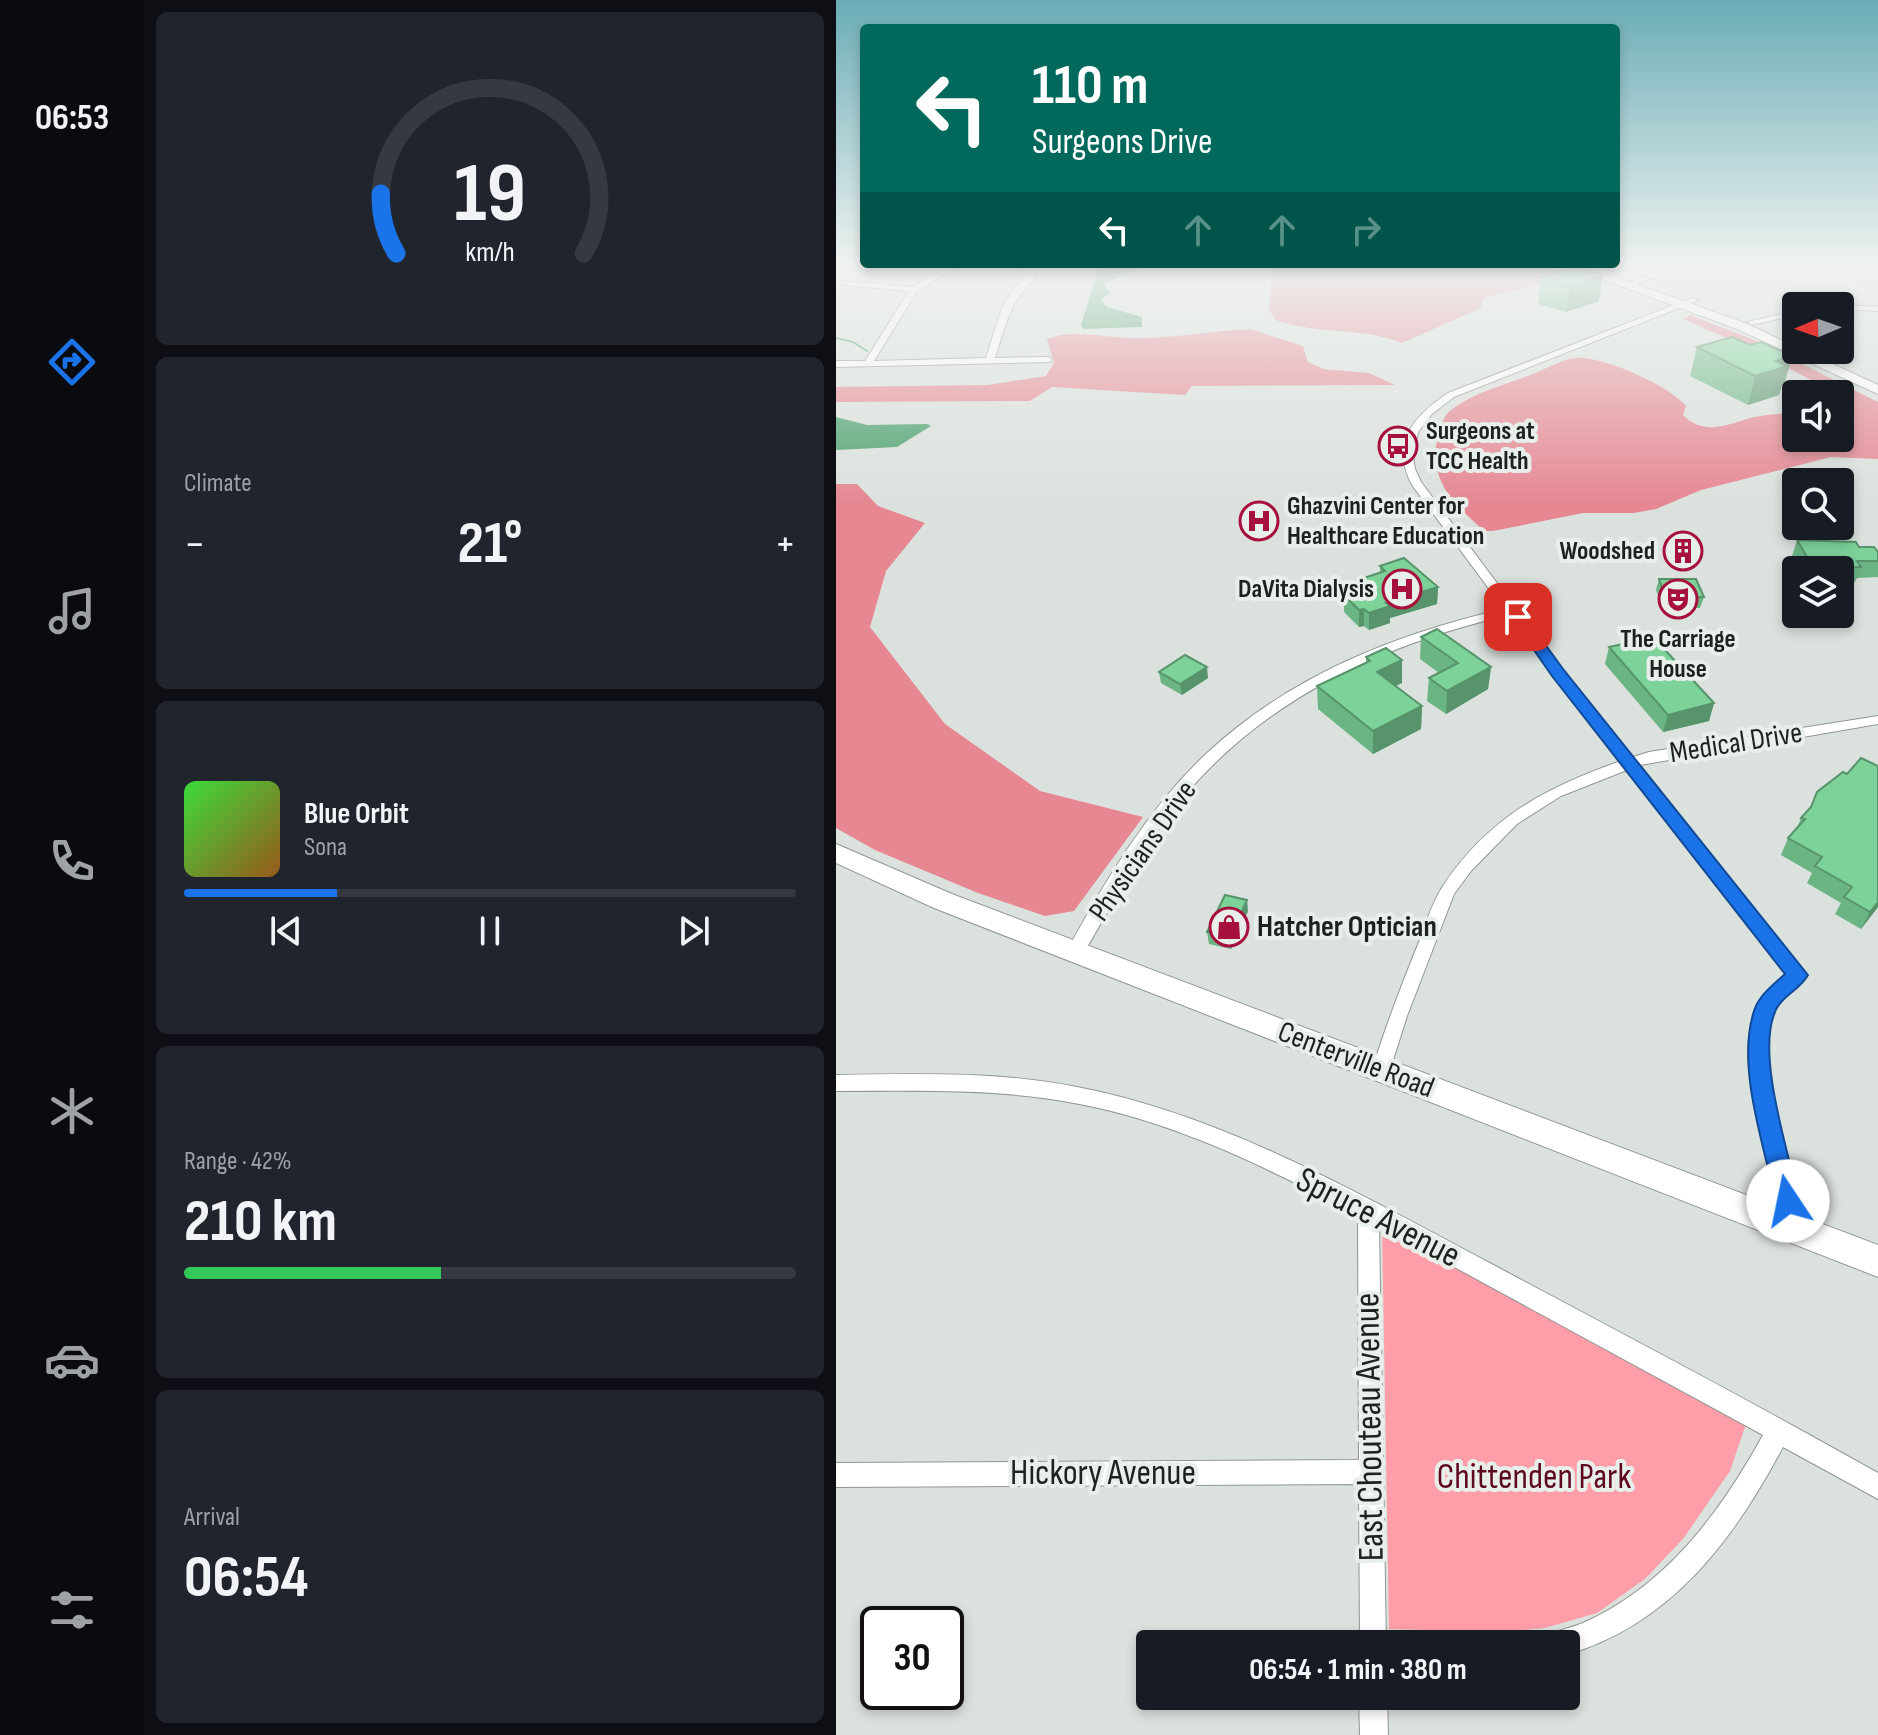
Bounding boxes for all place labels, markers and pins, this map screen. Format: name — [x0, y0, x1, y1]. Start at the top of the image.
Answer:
place label: Surgeons at TCC Health — [1426, 416, 1535, 477]
bus stop icon: Surgeons at TCC Health — [1377, 425, 1419, 467]
place label: Ghazvini Center for Healthcare Education — [1287, 491, 1484, 552]
hospital icon: Ghazvini Center for Healthcare Education — [1238, 500, 1280, 542]
building icon: Woodshed — [1662, 530, 1704, 572]
place label: Woodshed — [1559, 536, 1655, 567]
hospital icon: DaVita Dialysis — [1381, 568, 1423, 610]
place label: DaVita Dialysis — [1238, 574, 1374, 605]
theatre icon: The Carriage House — [1657, 578, 1699, 620]
pin — [1484, 583, 1552, 651]
place label: The Carriage House — [1620, 624, 1736, 685]
shop icon: Hatcher Optician — [1208, 906, 1250, 948]
place label: Hatcher Optician — [1257, 909, 1437, 945]

